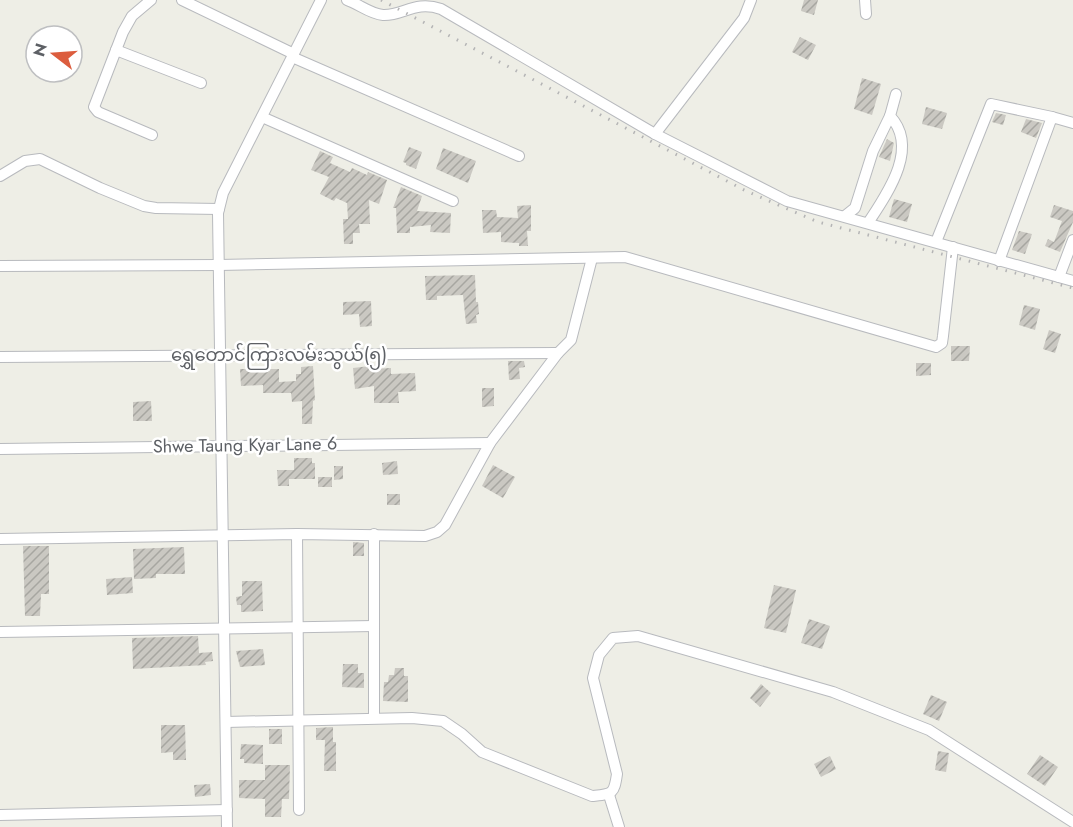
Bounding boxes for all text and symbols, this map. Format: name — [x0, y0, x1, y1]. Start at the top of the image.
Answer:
north arrow — [24, 24, 84, 84]
text: N — [27, 40, 53, 59]
street label: ရွှေတောင်ကြားလမ်းသွယ်(၅) — [171, 342, 387, 370]
street label: Shwe Taung Kyar Lane 6 — [153, 430, 337, 460]

